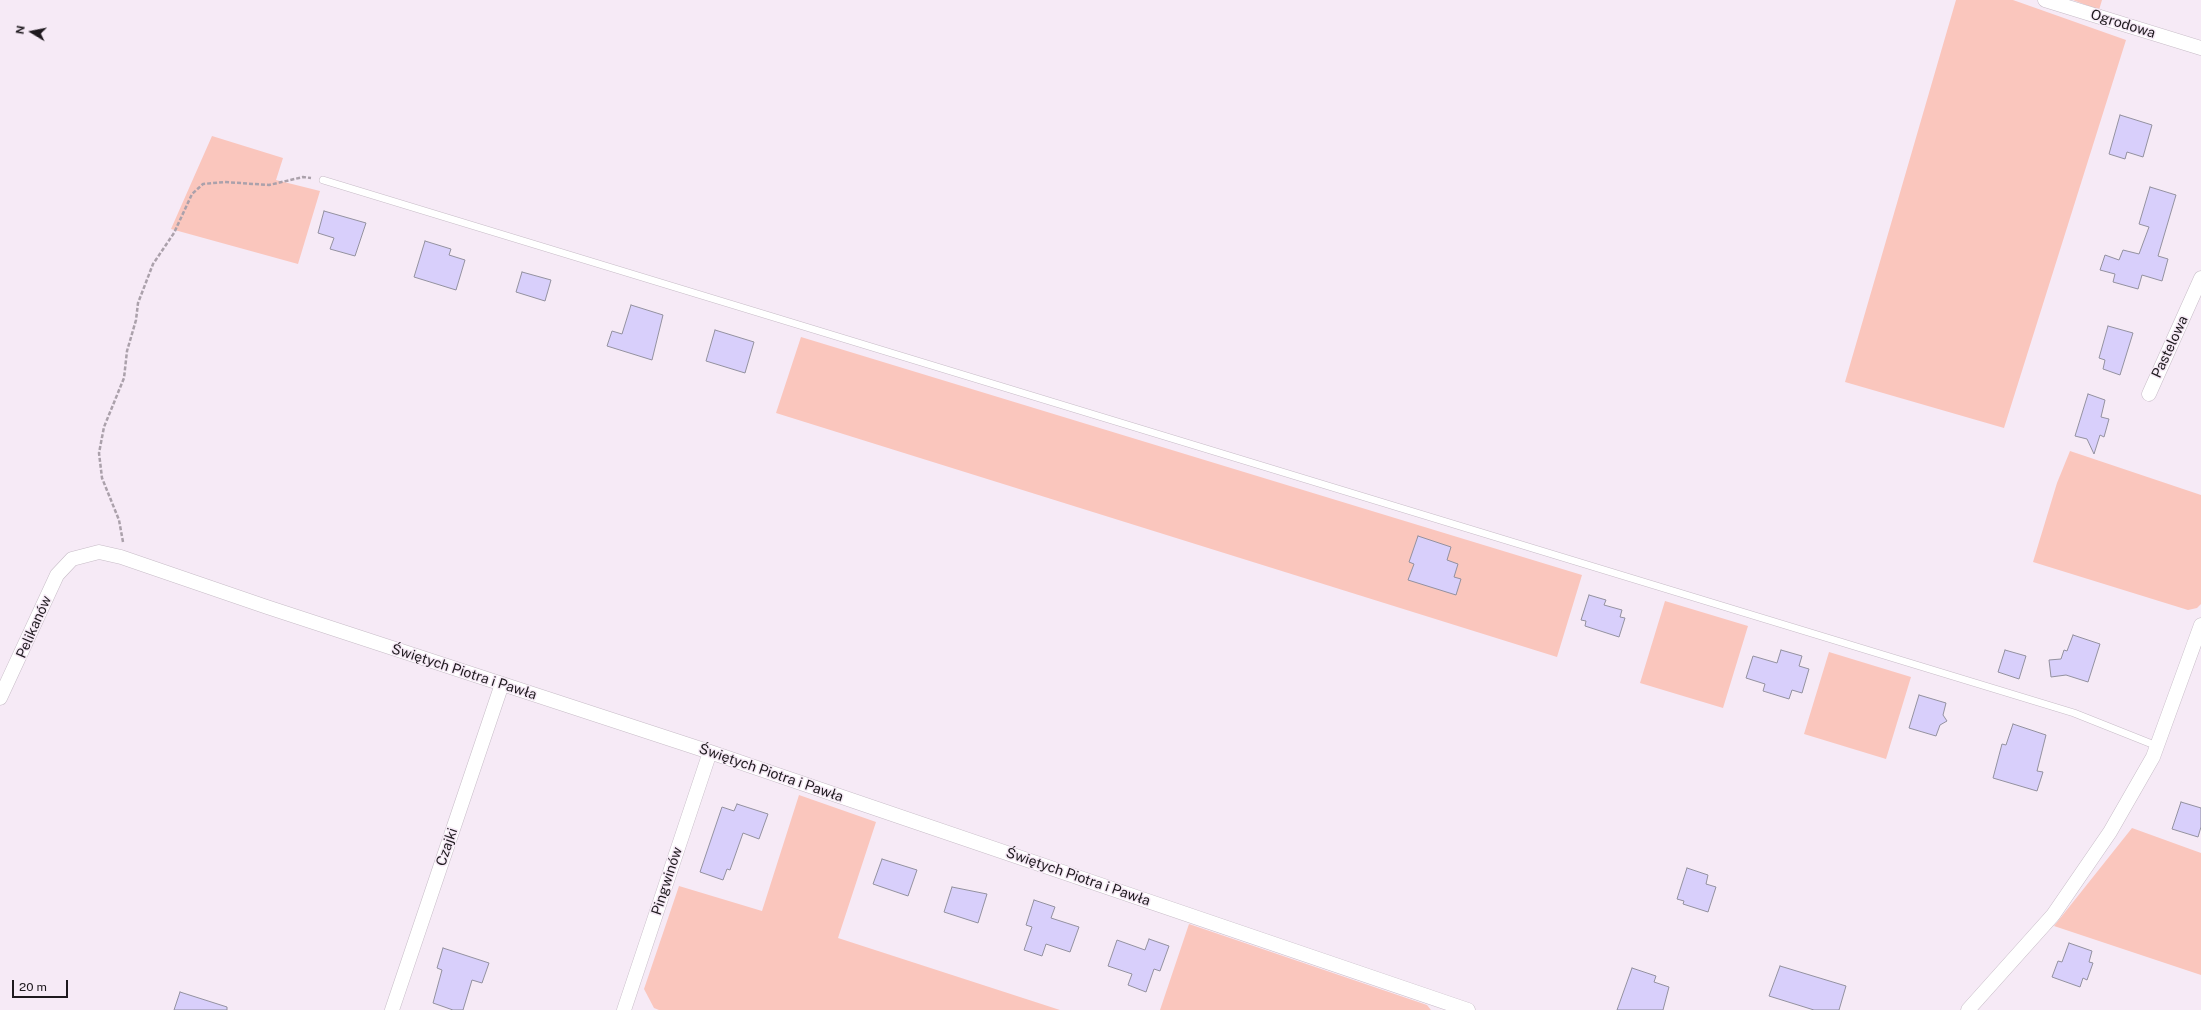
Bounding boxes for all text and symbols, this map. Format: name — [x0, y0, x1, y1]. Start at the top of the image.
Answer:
street label: Ogrodowa — [2089, 6, 2157, 42]
north arrow — [12, 12, 52, 52]
text: N — [14, 25, 27, 35]
street label: Pastelowa — [2148, 313, 2192, 381]
street label: Pelikanów — [13, 593, 55, 661]
street label: Świętych Piotra i Pawła — [389, 641, 539, 703]
street label: Świętych Piotra i Pawła — [697, 740, 845, 806]
street label: Czajki — [433, 826, 461, 868]
street label: Świętych Piotra i Pawła — [1004, 844, 1152, 910]
street label: Pingwinów — [648, 845, 686, 917]
scale bar — [14, 972, 70, 998]
text: 20 m — [19, 980, 47, 994]

